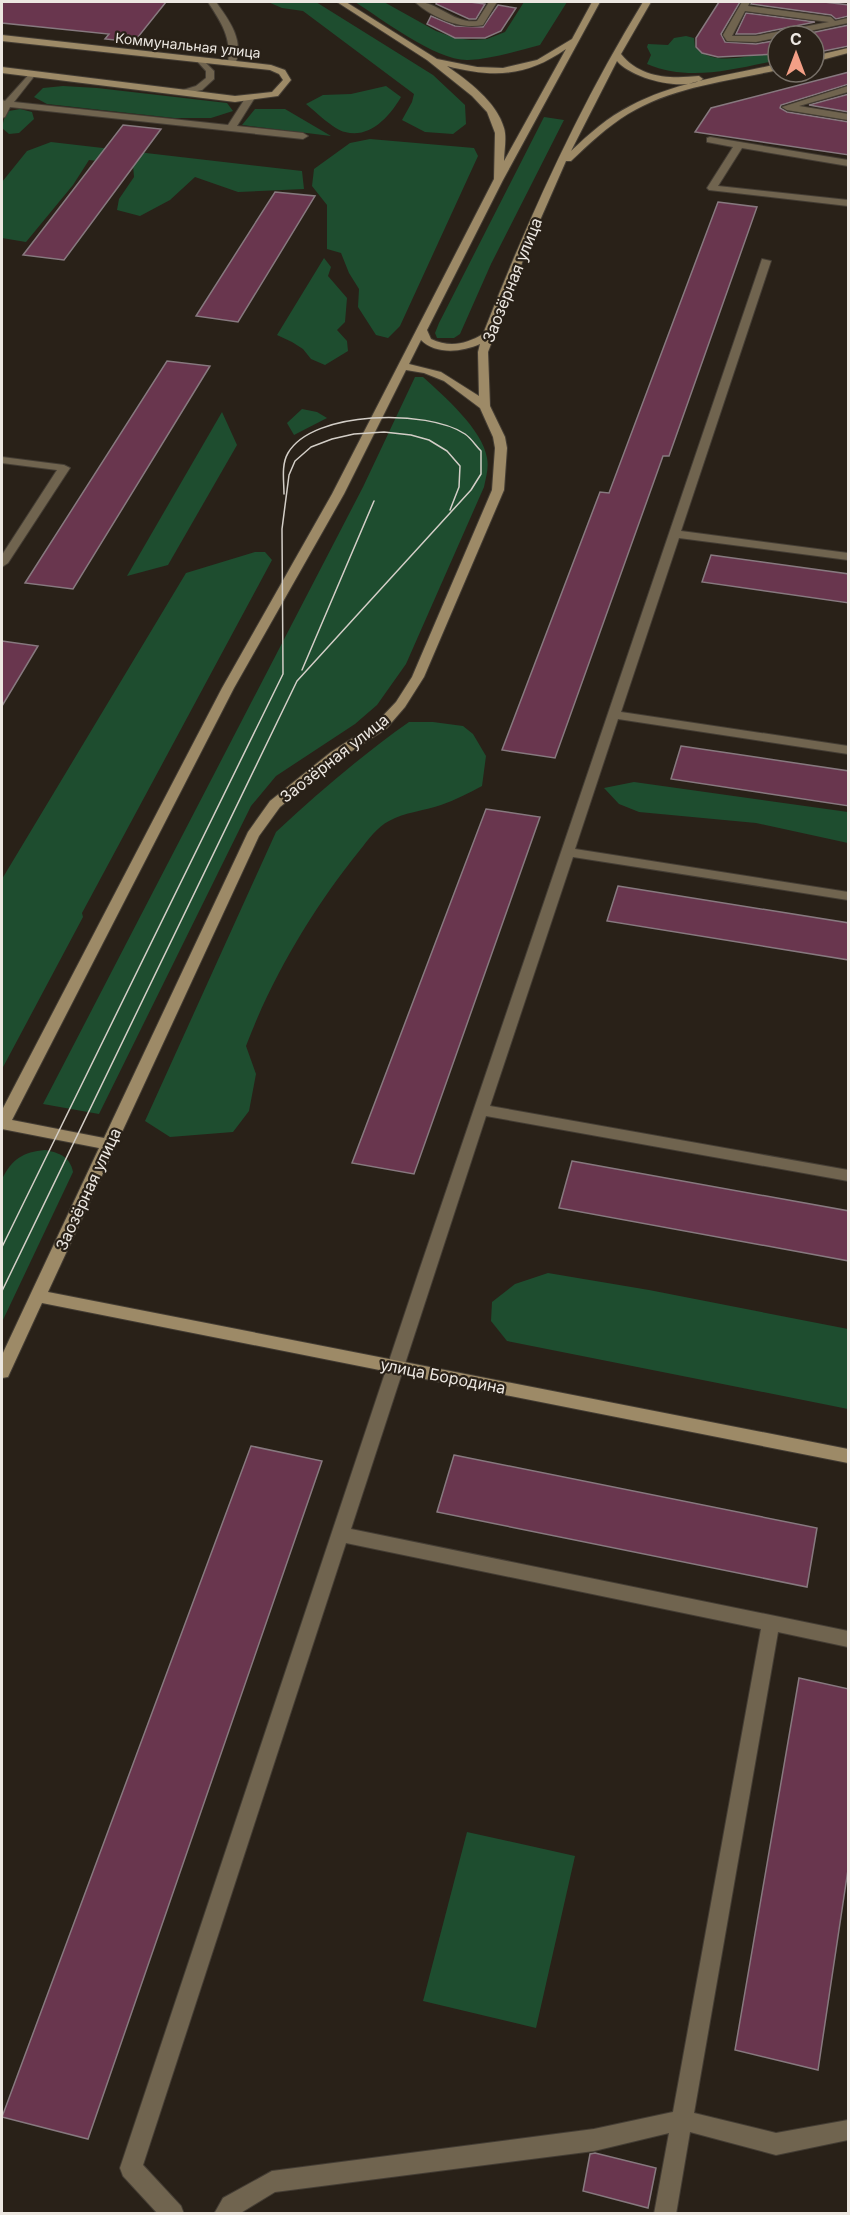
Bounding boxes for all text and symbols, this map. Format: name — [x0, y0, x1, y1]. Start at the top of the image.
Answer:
north arrow — [766, 24, 826, 84]
street label: Коммунальная улица — [114, 29, 262, 61]
text: С — [790, 29, 802, 49]
street label: Заозёрная улица — [478, 215, 546, 345]
street label: Заозёрная улица — [276, 709, 392, 807]
street label: Заозёрная улица — [51, 1125, 125, 1253]
street label: улица Бородина — [379, 1354, 507, 1398]

